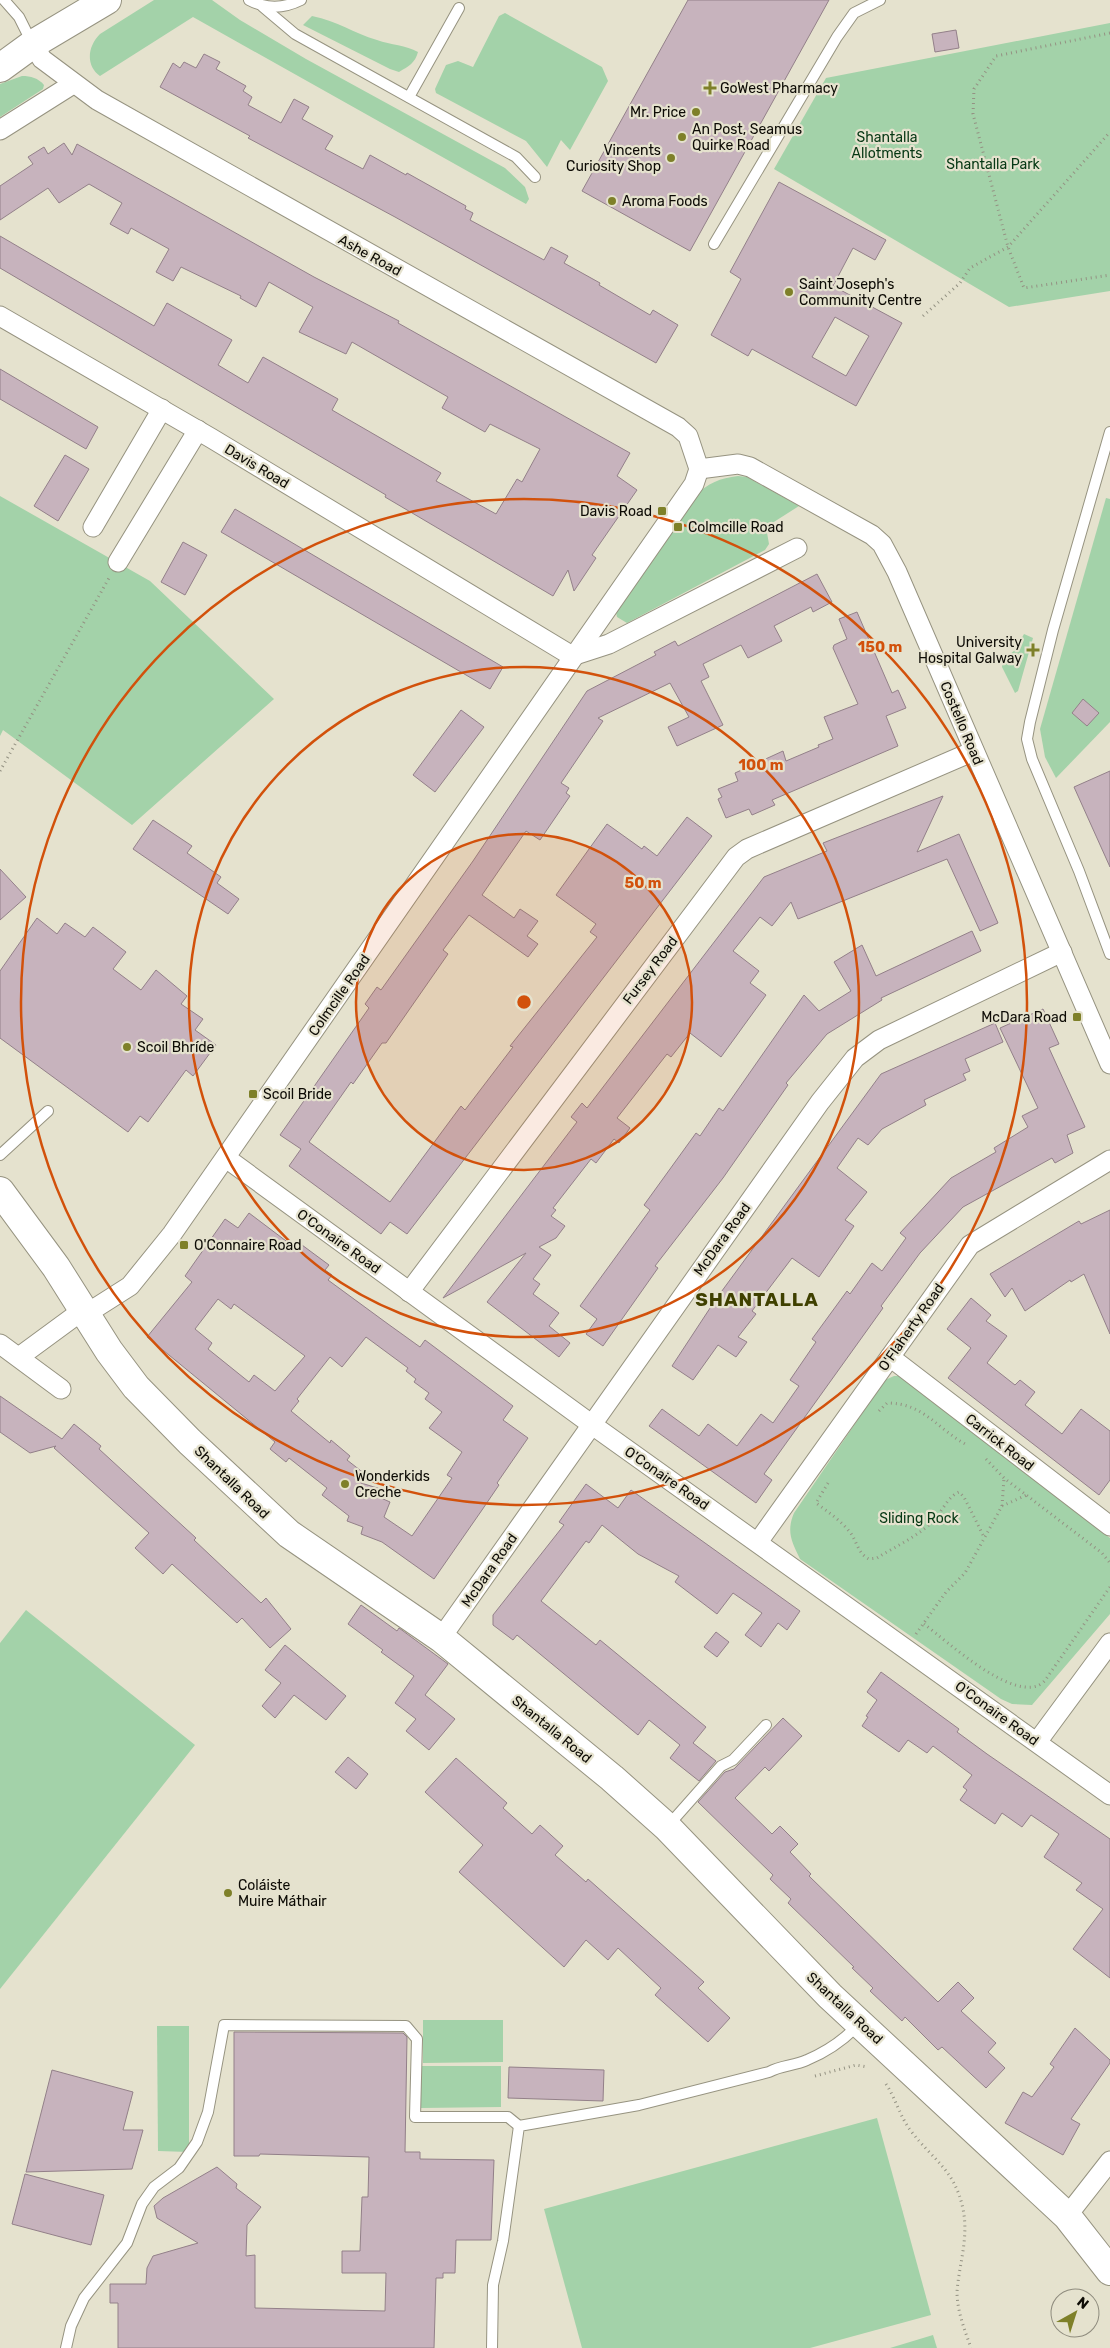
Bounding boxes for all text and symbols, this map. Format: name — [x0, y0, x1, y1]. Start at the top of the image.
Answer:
place label: GoWest Pharmacy — [720, 80, 838, 97]
marker: GoWest Pharmacy — [704, 82, 716, 94]
place label: Mr. Price — [630, 104, 686, 121]
marker: Mr. Price — [690, 106, 702, 118]
place label: An Post, Seamus Quirke Road — [692, 121, 802, 154]
park label: Shantalla Allotments — [852, 129, 922, 162]
marker: An Post, Seamus Quirke Road — [676, 131, 688, 143]
place label: Vincents Curiosity Shop — [566, 142, 661, 175]
marker: Vincents Curiosity Shop — [665, 152, 677, 164]
park label: Shantalla Park — [946, 156, 1041, 173]
place label: Aroma Foods — [622, 193, 708, 210]
marker: Aroma Foods — [606, 195, 618, 207]
street label: Ashe Road — [335, 231, 404, 280]
place label: Saint Joseph's Community Centre — [799, 276, 922, 309]
marker: Saint Joseph's Community Centre — [783, 286, 795, 298]
street label: Davis Road — [221, 441, 292, 492]
place label: Davis Road — [580, 503, 652, 520]
marker: Davis Road — [656, 505, 668, 517]
place label: Colmcille Road — [688, 519, 784, 536]
marker: Colmcille Road — [672, 521, 684, 533]
place label: University Hospital Galway — [918, 634, 1022, 667]
text: 150 m — [858, 638, 902, 656]
marker: University Hospital Galway — [1026, 643, 1040, 657]
street label: Costello Road — [936, 679, 987, 768]
text: 100 m — [739, 756, 783, 774]
text: 50 m — [625, 874, 661, 892]
street label: Fursey Road — [619, 933, 681, 1008]
street label: Colmcille Road — [305, 951, 374, 1039]
centre of rings — [515, 993, 533, 1011]
place label: McDara Road — [981, 1009, 1067, 1026]
marker: McDara Road — [1071, 1011, 1083, 1023]
place label: Scoil Bhríde — [137, 1039, 215, 1056]
marker: Scoil Bhríde — [121, 1041, 133, 1053]
place label: Scoil Bride — [263, 1086, 332, 1103]
marker: Scoil Bride — [247, 1088, 259, 1100]
street label: McDara Road — [690, 1200, 754, 1279]
street label: O'Conaire Road — [294, 1205, 384, 1277]
place label: O'Connaire Road — [194, 1237, 302, 1254]
marker: O'Connaire Road — [178, 1239, 190, 1251]
street label: O'Flaherty Road — [875, 1280, 948, 1374]
district label: SHANTALLA — [695, 1288, 819, 1311]
street label: Carrick Road — [962, 1410, 1037, 1474]
street label: Shantalla Road — [191, 1442, 273, 1522]
street label: O'Conaire Road — [621, 1443, 712, 1514]
place label: Wonderkids Creche — [355, 1468, 430, 1501]
marker: Wonderkids Creche — [339, 1478, 351, 1490]
park label: Sliding Rock — [879, 1510, 960, 1527]
street label: McDara Road — [458, 1530, 521, 1610]
street label: O'Conaire Road — [952, 1677, 1042, 1749]
street label: Shantalla Road — [508, 1692, 595, 1767]
place label: Coláiste Muire Máthair — [238, 1877, 327, 1910]
marker: Coláiste Muire Máthair — [222, 1887, 234, 1899]
street label: Shantalla Road — [803, 1969, 886, 2048]
north arrow — [1050, 2288, 1100, 2338]
text: N — [1074, 2294, 1092, 2313]

